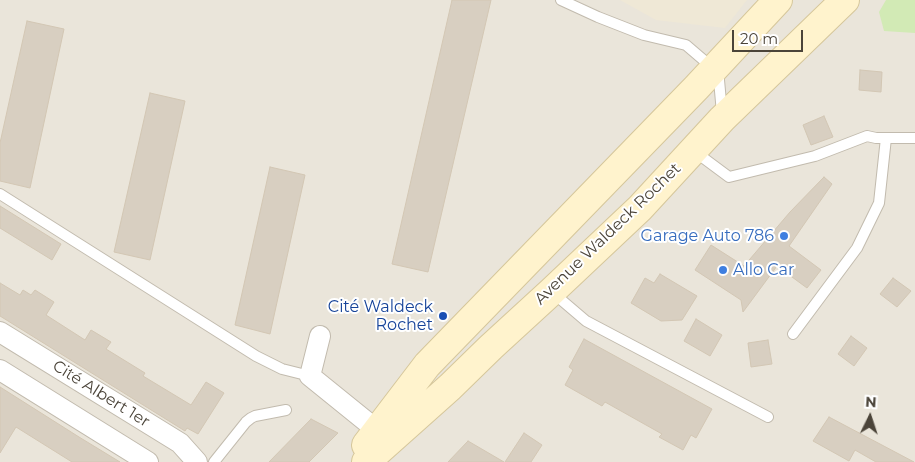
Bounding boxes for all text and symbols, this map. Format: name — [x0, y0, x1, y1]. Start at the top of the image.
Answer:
scale bar — [735, 20, 806, 52]
text: 20 m — [740, 29, 778, 48]
street label: Avenue Waldeck Rochet — [531, 159, 685, 309]
place label: Garage Auto 786 — [641, 226, 774, 246]
marker: Garage Auto 786 — [778, 230, 790, 242]
place label: Allo Car — [733, 260, 794, 280]
marker: Allo Car — [717, 264, 729, 276]
place label: Cité Waldeck Rochet — [328, 297, 433, 335]
marker: Cité Waldeck Rochet — [437, 310, 449, 322]
street label: Cité Albert 1er — [49, 356, 153, 432]
north arrow — [845, 392, 895, 442]
text: N — [865, 393, 877, 411]

